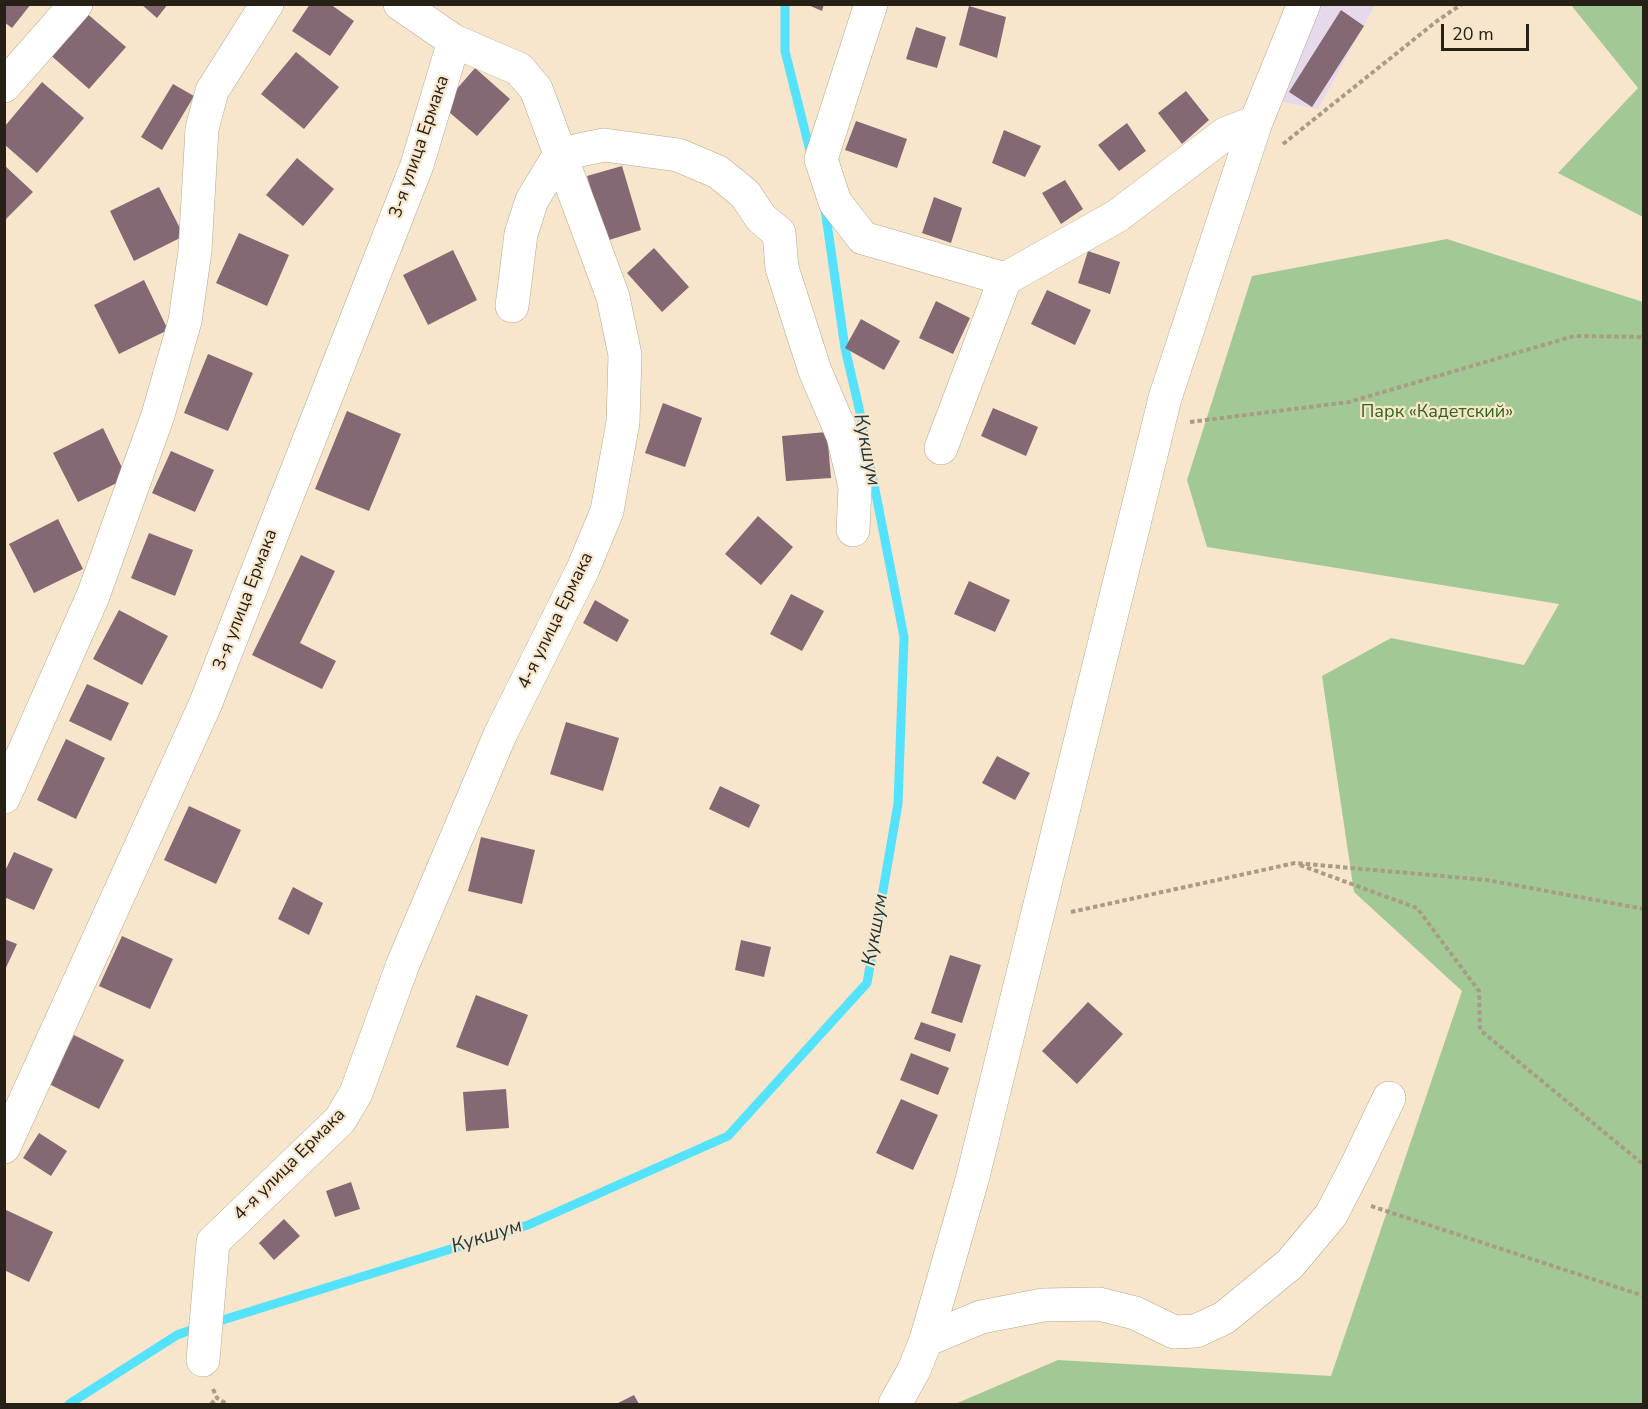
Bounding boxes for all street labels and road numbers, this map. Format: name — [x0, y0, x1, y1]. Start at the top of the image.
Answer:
street label: 3-я улица Ермака — [385, 73, 455, 221]
street label: 3-я улица Ермака — [209, 526, 283, 674]
street label: 4-я улица Ермака — [514, 549, 598, 693]
street label: 4-я улица Ермака — [230, 1105, 350, 1225]

